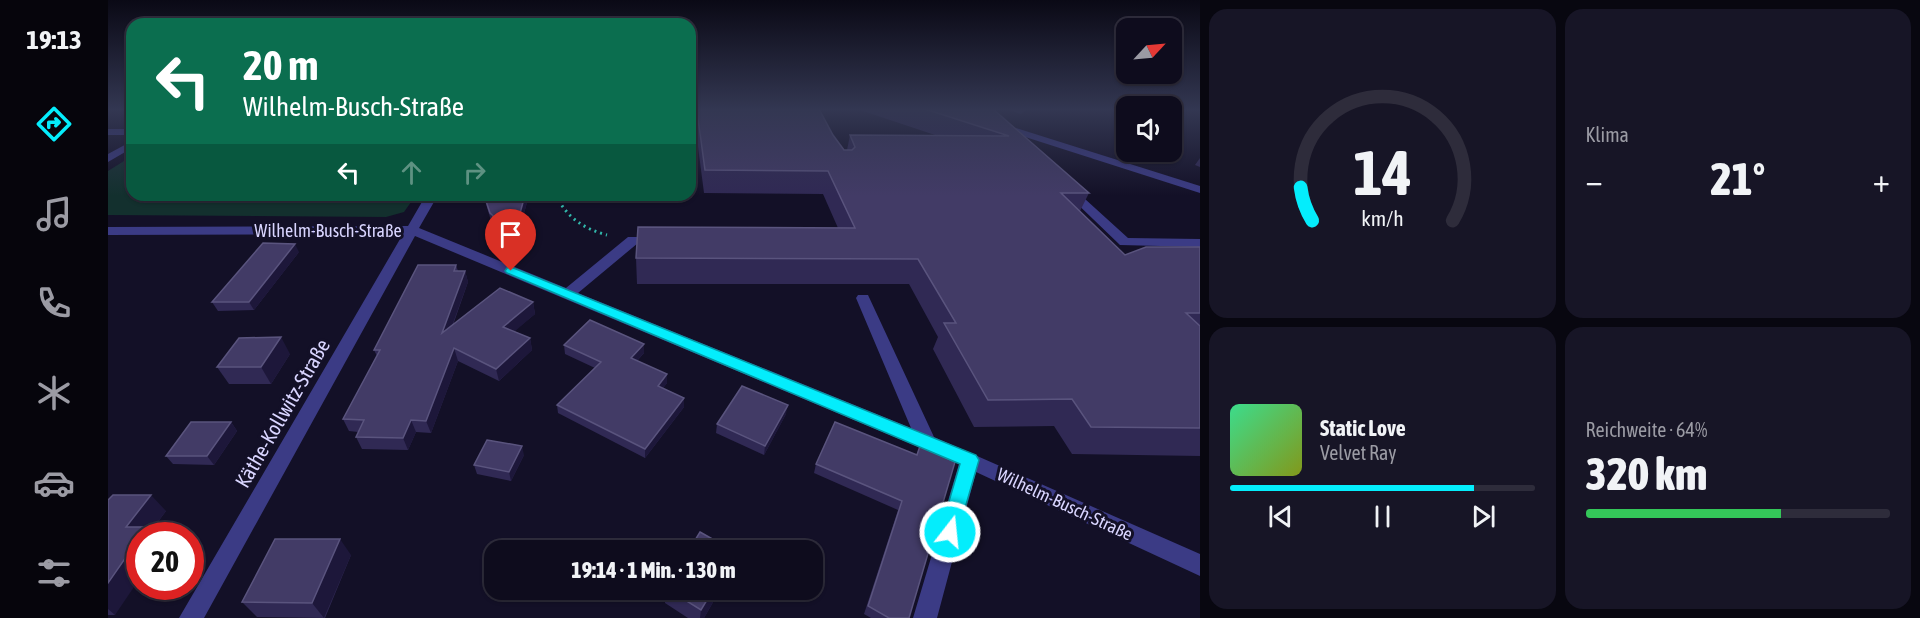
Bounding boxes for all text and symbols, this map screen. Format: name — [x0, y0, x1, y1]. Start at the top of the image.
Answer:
north arrow — [1116, 18, 1182, 84]
map controls — [1116, 18, 1182, 162]
text: 19:13 — [26, 24, 82, 55]
text: 20 m — [243, 41, 318, 89]
icon: left — [144, 42, 222, 120]
text: Wilhelm-Busch-Straße — [243, 91, 464, 122]
button: sound — [1116, 96, 1182, 162]
icon: directions — [33, 103, 75, 145]
text: Klima — [1586, 123, 1629, 146]
text: 14 — [1353, 137, 1412, 208]
text: 21° — [1710, 153, 1765, 205]
icon: left — [332, 156, 365, 189]
icon: ahead — [395, 156, 428, 189]
icon: right — [458, 156, 491, 189]
text: − — [1586, 161, 1603, 199]
text: + — [1873, 161, 1890, 199]
icon: music — [33, 193, 75, 235]
text: km/h — [1361, 206, 1404, 231]
pin — [485, 209, 536, 271]
icon: arrive — [494, 218, 527, 251]
street label: Wilhelm-Busch-Straße — [254, 220, 402, 241]
icon: phone — [33, 282, 75, 324]
street label: Käthe-Kollwitz-Straße — [230, 335, 334, 491]
icon: climate — [33, 372, 75, 414]
text: Static Love — [1320, 415, 1406, 441]
text: Reichweite · 64% — [1586, 418, 1707, 441]
text: Velvet Ray — [1320, 441, 1397, 464]
text: 320 km — [1586, 448, 1707, 500]
icon: car — [33, 462, 75, 504]
street label: Wilhelm-Busch-Straße — [994, 463, 1136, 545]
position arrow — [918, 500, 982, 564]
icon: previous — [1264, 500, 1297, 533]
icon: pause — [1366, 500, 1399, 533]
icon: next — [1467, 500, 1500, 533]
speed limit sign: 20 — [126, 522, 204, 600]
icon: filters — [33, 552, 75, 594]
text: 19:14 · 1 Min. · 130 m — [571, 557, 736, 583]

